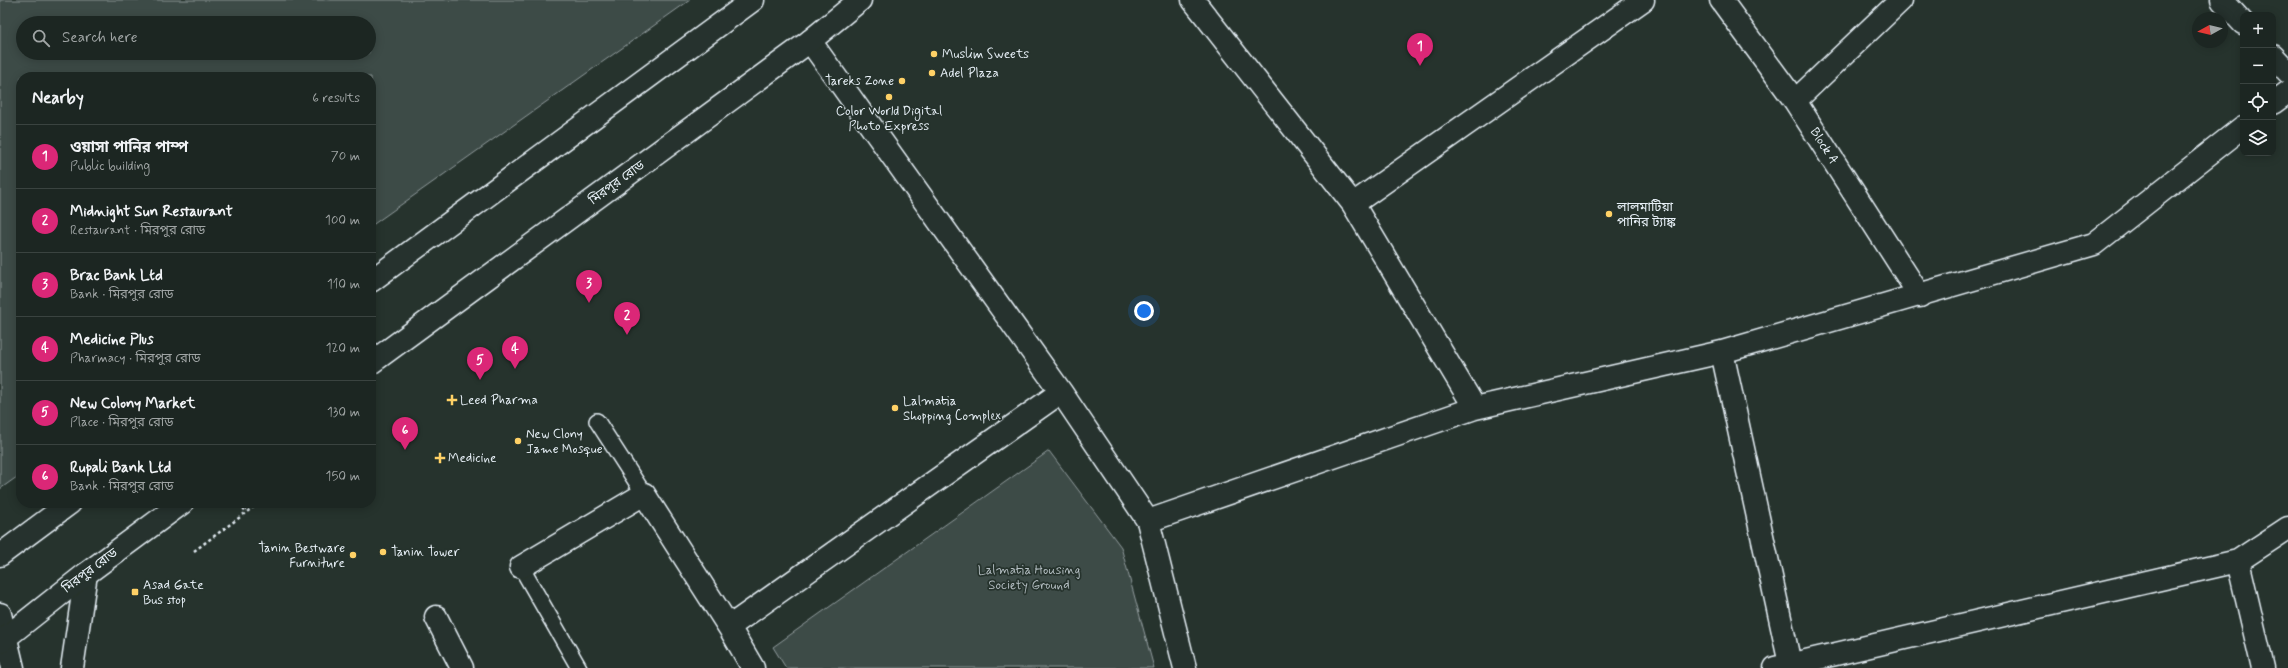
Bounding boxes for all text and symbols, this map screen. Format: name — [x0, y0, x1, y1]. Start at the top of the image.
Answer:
north arrow — [2192, 12, 2228, 48]
map controls — [2240, 12, 2276, 156]
button: + — [2240, 12, 2276, 48]
search box — [16, 16, 376, 60]
icon: search — [30, 27, 52, 49]
text: Search here — [62, 28, 138, 48]
pin: 1 — [1407, 33, 1433, 66]
place label: Muslim Sweets — [942, 46, 1029, 63]
button: − — [2240, 48, 2276, 84]
marker: Muslim Sweets — [929, 49, 939, 59]
place label: Adel Plaza — [940, 65, 999, 82]
marker: Adel Plaza — [927, 68, 937, 78]
place label: Tareks Zone — [825, 73, 894, 90]
marker: Tareks Zone — [897, 76, 907, 86]
button: locate — [2240, 84, 2276, 120]
text: Nearby — [32, 87, 84, 109]
text: 6 results — [312, 90, 360, 107]
marker: Color World Digital Photo Express — [884, 92, 894, 102]
place label: Color World Digital Photo Express — [836, 103, 942, 135]
button: layers — [2240, 120, 2276, 156]
street label: Block A — [1806, 124, 1842, 168]
text: ওয়াসা পানির পাম্প — [70, 138, 188, 158]
text: 1 — [42, 148, 48, 165]
text: 70 m — [331, 148, 360, 165]
street label: মিরপুর রোড — [585, 157, 649, 210]
text: Public building — [70, 158, 150, 175]
place label: লালমাটিয়া পানির ট্যাঙ্ক — [1616, 199, 1676, 231]
text: Midnight Sun Restaurant — [70, 202, 233, 222]
marker: লালমাটিয়া পানির ট্যাঙ্ক — [1604, 209, 1614, 219]
text: 2 — [42, 212, 48, 229]
text: 100 m — [325, 212, 360, 229]
text: Restaurant · মিরপুর রোড — [70, 222, 205, 239]
text: Brac Bank Ltd — [70, 266, 163, 286]
pin: 3 — [576, 270, 602, 303]
text: 3 — [42, 276, 48, 293]
text: 110 m — [327, 276, 360, 293]
text: Bank · মিরপুর রোড — [70, 286, 174, 303]
your location — [1134, 301, 1154, 321]
pin: 2 — [614, 302, 640, 335]
text: Medicine Plus — [70, 330, 154, 350]
pin: 4 — [502, 336, 528, 369]
text: 4 — [41, 340, 49, 357]
text: 120 m — [326, 340, 360, 357]
pin: 5 — [467, 347, 493, 380]
text: Pharmacy · মিরপুর রোড — [70, 350, 201, 367]
place label: Leed Pharma — [460, 392, 538, 409]
place label: Lalmatia Shopping Complex — [903, 393, 1001, 425]
text: New Colony Market — [70, 394, 195, 414]
marker: Leed Pharma — [447, 395, 457, 405]
marker: Lalmatia Shopping Complex — [890, 403, 900, 413]
text: 5 — [41, 404, 49, 421]
text: 130 m — [327, 404, 360, 421]
text: Place · মিরপুর রোড — [70, 414, 174, 431]
pin: 6 — [392, 417, 418, 450]
place label: New Clony Jame Mosque — [526, 426, 603, 458]
marker: New Clony Jame Mosque — [513, 436, 523, 446]
place label: Medicine — [448, 450, 496, 467]
marker: Medicine — [435, 453, 445, 463]
text: Rupali Bank Ltd — [70, 458, 171, 478]
text: 6 — [42, 468, 48, 485]
text: 150 m — [326, 468, 360, 485]
text: Bank · মিরপুর রোড — [70, 478, 174, 495]
place label: Tanin Bestware Furniture — [258, 540, 345, 572]
street label: মিরপুর রোড — [58, 544, 122, 598]
place label: Tanin Tower — [391, 544, 460, 561]
marker: Tanin Tower — [378, 547, 388, 557]
marker: Tanin Bestware Furniture — [348, 550, 358, 560]
park label: Lalmatia Housing Society Ground — [978, 562, 1080, 594]
place label: Asad Gate Bus stop — [143, 577, 204, 609]
marker: Asad Gate Bus stop — [130, 587, 140, 597]

